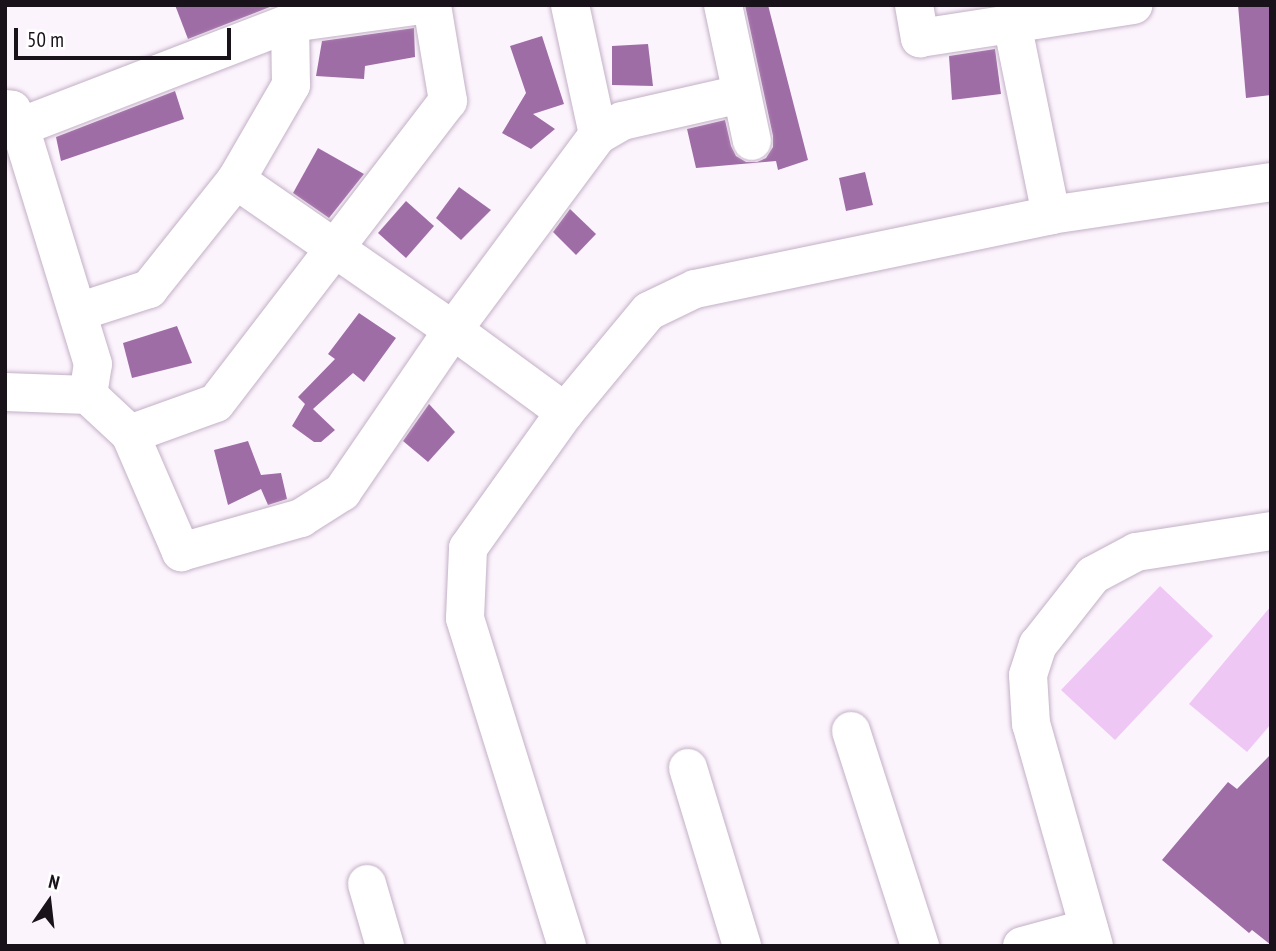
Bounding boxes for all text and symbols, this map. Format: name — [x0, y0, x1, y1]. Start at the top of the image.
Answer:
scale bar — [18, 14, 234, 58]
text: 50 m — [27, 26, 64, 53]
north arrow — [14, 867, 84, 937]
text: N — [46, 869, 62, 895]

